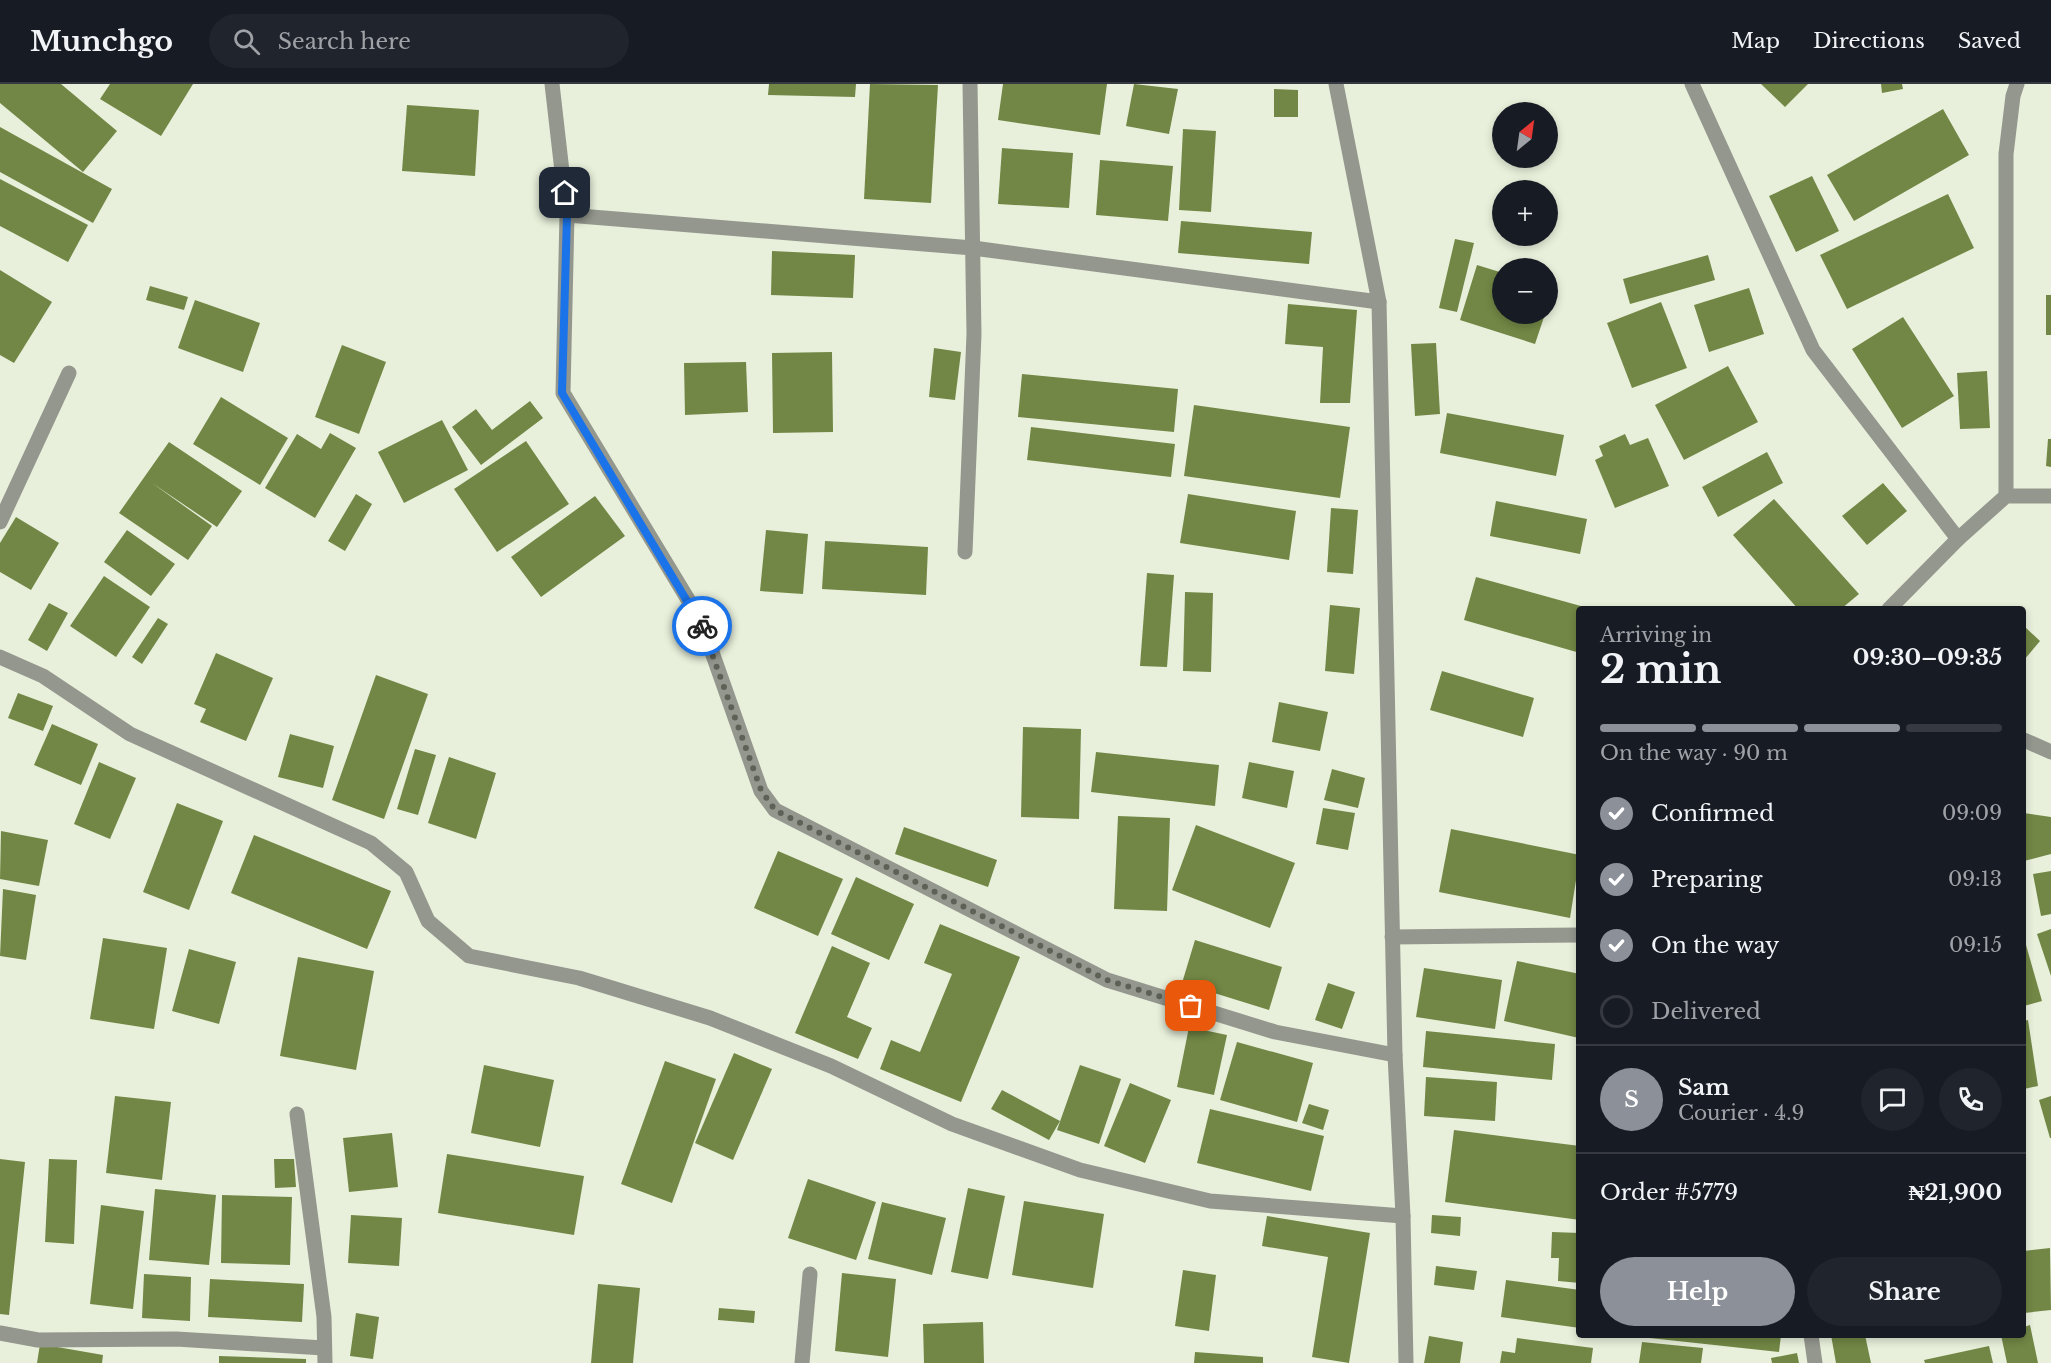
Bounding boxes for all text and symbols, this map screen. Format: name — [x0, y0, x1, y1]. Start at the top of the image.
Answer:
search box — [209, 14, 629, 68]
text: Munchgo — [30, 24, 173, 59]
icon: search — [230, 25, 263, 58]
text: Search here — [278, 28, 411, 55]
text: Map — [1731, 28, 1780, 54]
text: Directions — [1813, 28, 1925, 54]
text: Saved — [1958, 28, 2021, 54]
north arrow — [1492, 102, 1558, 168]
map controls — [1492, 102, 1558, 324]
pin — [539, 167, 590, 218]
icon: home — [548, 176, 581, 209]
button: + — [1492, 180, 1558, 246]
button: − — [1492, 258, 1558, 324]
courier — [672, 596, 732, 656]
icon: bike — [686, 610, 719, 643]
text: Arriving in — [1600, 623, 1712, 647]
text: 09:30–09:35 — [1853, 644, 2002, 671]
text: 2 min — [1600, 645, 1721, 694]
text: On the way · 90 m — [1600, 741, 1788, 765]
icon: check — [1600, 797, 1633, 830]
text: Confirmed — [1651, 800, 1774, 827]
text: 09:09 — [1942, 801, 2002, 825]
icon: check — [1600, 863, 1633, 896]
text: Preparing — [1651, 866, 1762, 893]
text: 09:13 — [1948, 867, 2002, 891]
icon: check — [1600, 929, 1633, 962]
text: On the way — [1651, 932, 1779, 959]
text: 09:15 — [1949, 933, 2002, 957]
pin — [1165, 980, 1216, 1031]
icon: bag — [1174, 989, 1207, 1022]
text: Delivered — [1651, 998, 1761, 1025]
button: chat — [1861, 1068, 1924, 1131]
button: phone — [1939, 1068, 2002, 1131]
text: Sam — [1678, 1074, 1730, 1101]
text: S — [1624, 1086, 1639, 1113]
text: Courier · 4.9 — [1678, 1101, 1804, 1125]
text: Order #5779 — [1600, 1179, 1738, 1206]
text: ₦21,900 — [1908, 1179, 2002, 1206]
button: Help — [1600, 1257, 1795, 1326]
button: Share — [1807, 1257, 2002, 1326]

